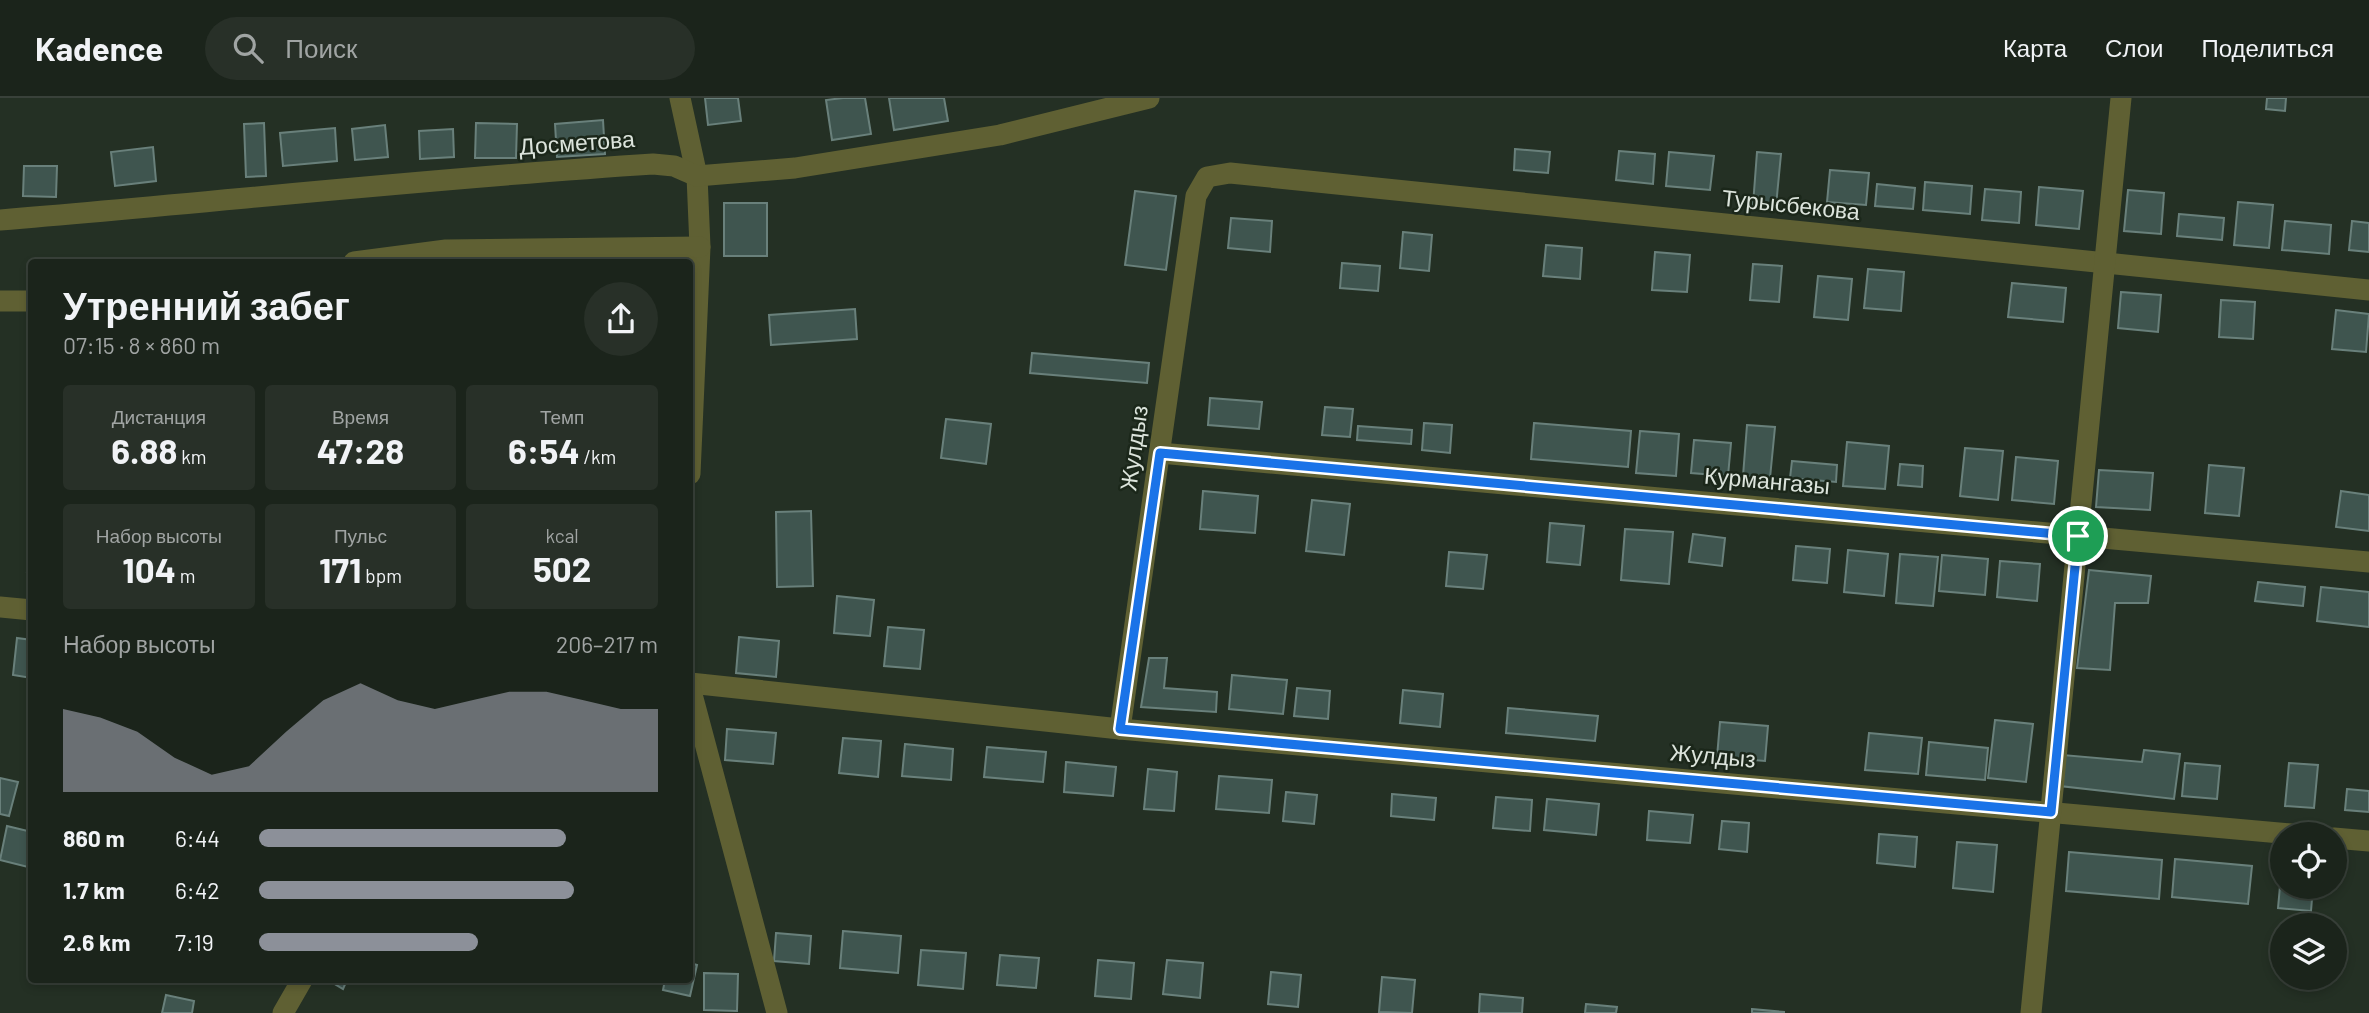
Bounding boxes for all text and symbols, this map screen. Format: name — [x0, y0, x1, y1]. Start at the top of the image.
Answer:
search box — [205, 17, 695, 80]
text: Kadence — [35, 28, 163, 68]
icon: search — [229, 29, 267, 67]
text: Поиск — [285, 32, 357, 63]
text: Карта — [2003, 33, 2067, 62]
text: Слои — [2105, 33, 2163, 62]
text: Поделиться — [2201, 33, 2334, 62]
street label: Досметова — [518, 124, 636, 160]
street label: Турысбекова — [1721, 183, 1862, 225]
text: Утренний забег — [63, 282, 350, 328]
button: share — [584, 282, 658, 356]
text: 07:15 · 8 × 860 m — [63, 331, 220, 359]
street label: Жулдыз — [1113, 403, 1153, 492]
text: Дистанция — [112, 405, 206, 428]
text: Время — [332, 405, 389, 428]
text: Темп — [540, 405, 584, 428]
text: 6.88 — [111, 429, 177, 471]
text: 47:28 — [317, 429, 404, 471]
text: 6:54 — [508, 429, 580, 471]
text: km — [177, 445, 206, 468]
text: /km — [580, 445, 616, 468]
street label: Курмангазы — [1703, 461, 1831, 499]
pin — [2048, 506, 2108, 566]
icon: arrive — [2059, 517, 2097, 555]
text: Набор высоты — [96, 524, 222, 547]
text: Пульс — [334, 524, 387, 547]
text: kcal — [546, 524, 579, 547]
text: 502 — [533, 547, 591, 589]
text: 104 — [122, 548, 176, 590]
text: 171 — [319, 548, 361, 590]
text: m — [176, 564, 195, 587]
text: bpm — [361, 564, 402, 587]
text: Набор высоты — [63, 630, 216, 658]
text: 206–217 m — [556, 630, 658, 658]
street label: Жулдыз — [1669, 737, 1757, 773]
map controls — [2270, 822, 2347, 990]
button: locate — [2270, 822, 2347, 899]
text: 860 m — [63, 824, 125, 852]
text: 6:44 — [175, 824, 220, 852]
text: 1.7 km — [63, 876, 125, 904]
text: 6:42 — [175, 876, 220, 904]
button: layers — [2270, 913, 2347, 990]
text: 2.6 km — [63, 928, 131, 956]
text: 7:19 — [175, 928, 214, 956]

